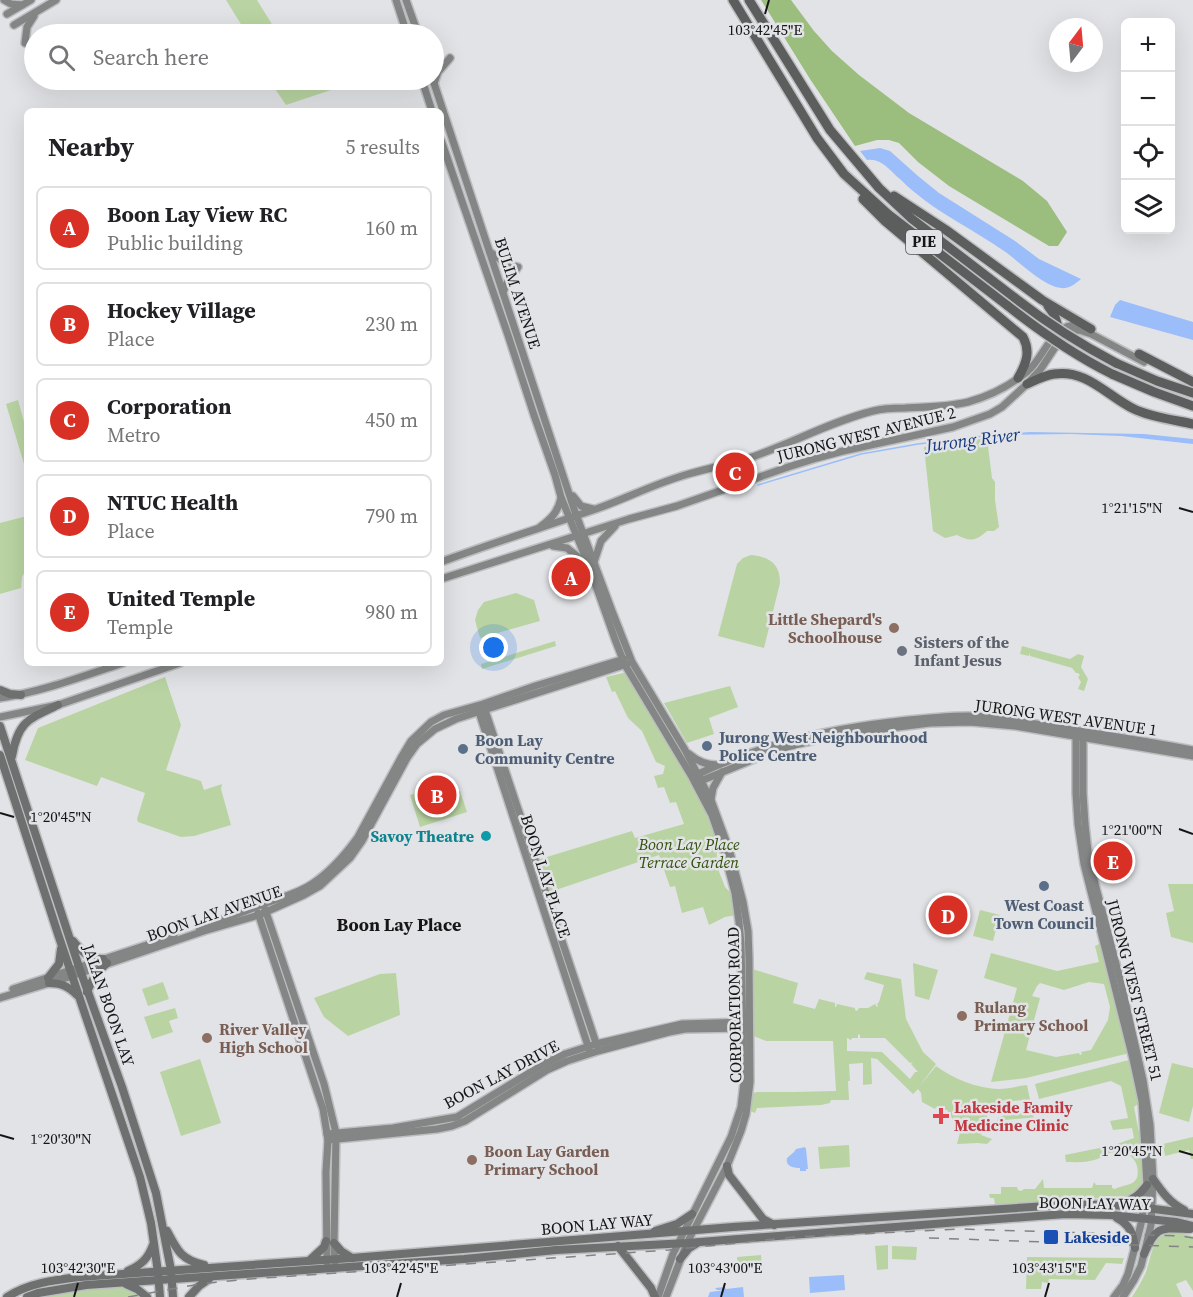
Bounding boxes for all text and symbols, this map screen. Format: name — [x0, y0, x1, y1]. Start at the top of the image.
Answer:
north arrow — [1049, 18, 1103, 72]
map controls — [1121, 18, 1175, 234]
button: + — [1121, 18, 1175, 72]
text: 103°42'45"E — [728, 19, 802, 40]
search box — [24, 24, 444, 90]
icon: search — [45, 41, 78, 74]
text: Search here — [93, 42, 209, 72]
button: − — [1121, 72, 1175, 126]
button: locate — [1121, 126, 1175, 180]
text: Nearby — [48, 129, 134, 165]
text: 5 results — [345, 133, 420, 161]
button: layers — [1121, 180, 1175, 234]
text: Boon Lay View RC — [107, 199, 287, 229]
text: A — [63, 214, 76, 242]
text: 160 m — [365, 214, 418, 242]
text: Public building — [107, 229, 243, 257]
road number: PIE — [906, 230, 942, 254]
street label: BULIM AVENUE — [490, 234, 546, 352]
text: Hockey Village — [107, 295, 256, 325]
text: B — [63, 310, 76, 338]
text: 230 m — [365, 310, 418, 338]
text: Place — [107, 325, 155, 353]
text: Corporation — [107, 391, 232, 421]
street label: JURONG WEST AVENUE 2 — [773, 401, 958, 467]
text: C — [63, 406, 76, 434]
text: 450 m — [365, 406, 418, 434]
text: Metro — [107, 421, 161, 449]
water label: Jurong River — [922, 421, 1022, 458]
pin: C — [716, 450, 754, 494]
text: NTUC Health — [107, 487, 238, 517]
text: 1°21'15"N — [1101, 497, 1163, 518]
text: D — [62, 502, 77, 530]
text: 790 m — [365, 502, 418, 530]
text: Place — [107, 517, 155, 545]
pin: A — [552, 554, 590, 600]
text: United Temple — [107, 583, 255, 613]
text: E — [64, 598, 75, 626]
text: 980 m — [365, 598, 418, 626]
place label: Little Shepard's Schoolhouse — [768, 608, 882, 648]
text: Temple — [107, 613, 173, 641]
marker: Little Shepard's Schoolhouse — [887, 621, 901, 635]
place label: Sisters of the Infant Jesus — [914, 631, 1009, 671]
your location — [479, 633, 508, 662]
marker: Sisters of the Infant Jesus — [895, 644, 909, 658]
street label: JURONG WEST AVENUE 1 — [973, 693, 1158, 741]
place label: Jurong West Neighbourhood Police Centre — [718, 726, 928, 766]
place label: Boon Lay Community Centre — [475, 729, 615, 769]
marker: Jurong West Neighbourhood Police Centre — [700, 739, 714, 753]
marker: Boon Lay Community Centre — [456, 742, 470, 756]
pin: B — [418, 772, 456, 818]
text: 1°20'45"N — [30, 806, 92, 827]
street label: BOON LAY PLACE — [516, 811, 576, 941]
text: 1°21'00"N — [1101, 819, 1163, 840]
place label: Savoy Theatre — [370, 825, 474, 847]
marker: Savoy Theatre — [479, 829, 493, 843]
park label: Boon Lay Place Terrace Garden — [637, 833, 740, 873]
pin: E — [1094, 838, 1132, 884]
street label: BOON LAY AVENUE — [143, 879, 285, 946]
marker: West Coast Town Council — [1037, 879, 1051, 893]
pin: D — [928, 892, 968, 938]
place label: West Coast Town Council — [994, 894, 1094, 934]
street label: JURONG WEST STREET 51 — [1102, 896, 1168, 1083]
district label: Boon Lay Place — [337, 912, 461, 937]
street label: CORPORATION ROAD — [722, 927, 746, 1083]
street label: JALAN BOON LAY — [77, 940, 140, 1069]
place label: Rulang Primary School — [974, 996, 1088, 1036]
marker: Rulang Primary School — [955, 1009, 969, 1023]
place label: River Valley High School — [219, 1018, 308, 1058]
marker: River Valley High School — [200, 1031, 214, 1045]
street label: BOON LAY DRIVE — [439, 1034, 563, 1114]
place label: Lakeside Family Medicine Clinic — [954, 1096, 1073, 1136]
marker: Lakeside Family Medicine Clinic — [932, 1107, 950, 1125]
text: 1°20'30"N — [30, 1128, 92, 1149]
place label: Boon Lay Garden Primary School — [484, 1140, 610, 1180]
text: 1°20'45"N — [1101, 1140, 1163, 1161]
marker: Boon Lay Garden Primary School — [465, 1153, 479, 1167]
street label: BOON LAY WAY — [1039, 1191, 1151, 1215]
street label: BOON LAY WAY — [540, 1208, 654, 1240]
place label: Lakeside — [1064, 1226, 1129, 1248]
marker: Lakeside — [1042, 1228, 1060, 1246]
text: 103°42'30"E — [41, 1257, 115, 1278]
text: 103°42'45"E — [364, 1257, 438, 1278]
text: 103°43'00"E — [688, 1257, 762, 1278]
text: 103°43'15"E — [1012, 1257, 1086, 1278]

